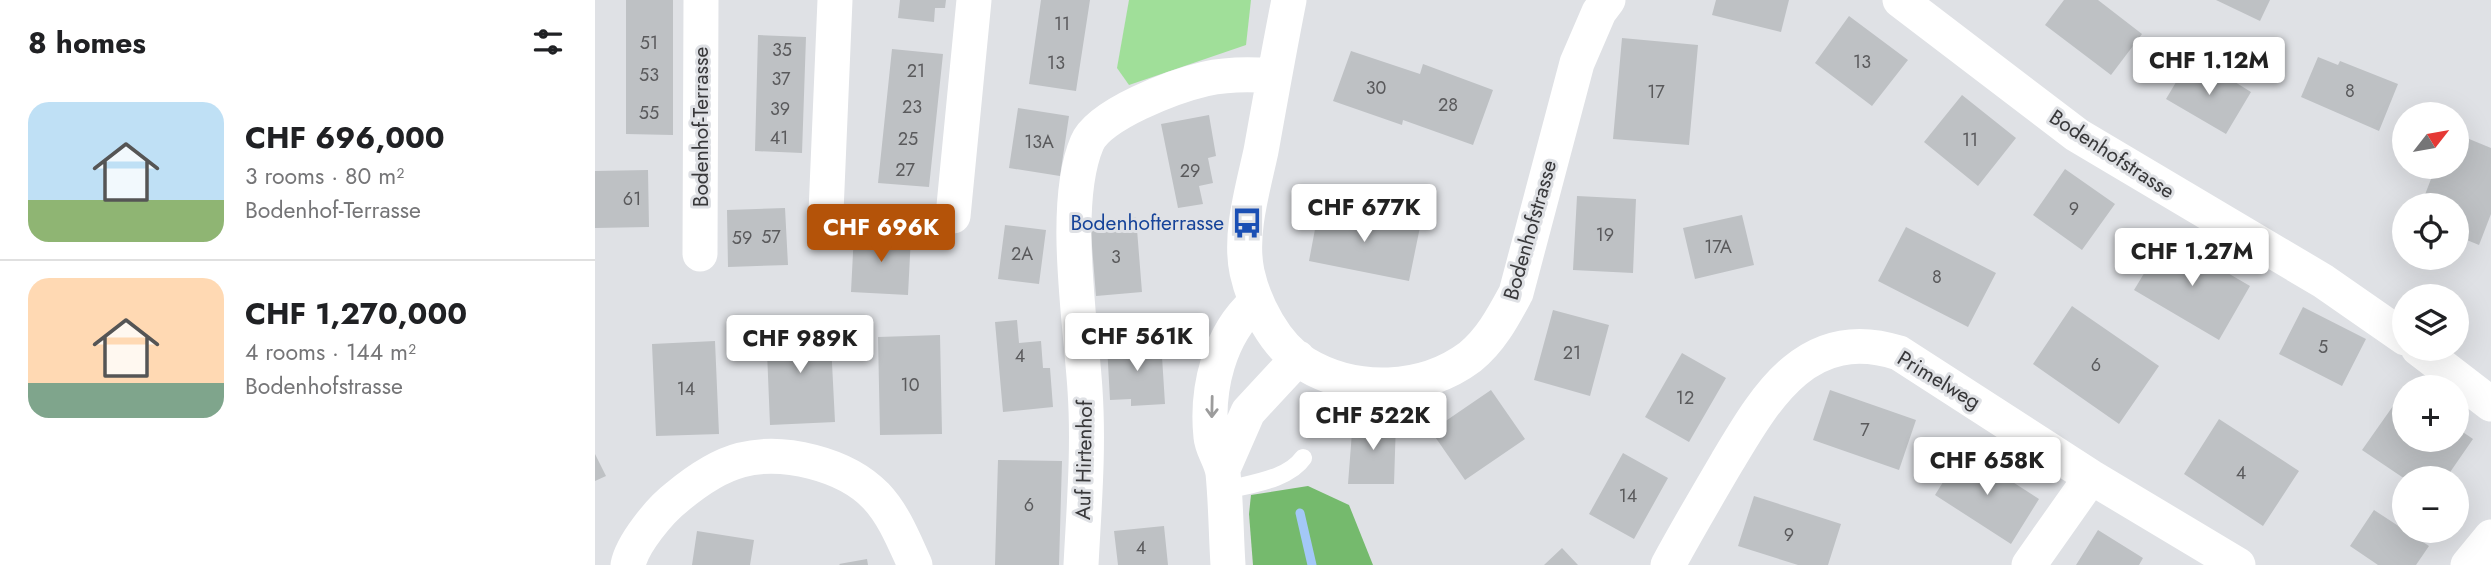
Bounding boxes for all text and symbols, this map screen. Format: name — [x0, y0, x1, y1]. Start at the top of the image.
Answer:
house number: 11 — [1054, 11, 1070, 37]
text: 8 homes — [28, 21, 146, 64]
icon: filters — [529, 23, 567, 61]
house number: 51 — [640, 30, 658, 56]
house number: 35 — [772, 37, 792, 63]
pin: CHF 1.12M — [2129, 38, 2289, 97]
text: CHF 1.12M — [2149, 43, 2269, 77]
street label: Bodenhof-Terrasse — [686, 47, 716, 207]
house number: 13 — [1853, 49, 1871, 75]
house number: 13 — [1047, 50, 1065, 76]
house number: 21 — [907, 58, 925, 84]
house number: 53 — [639, 62, 659, 88]
house number: 37 — [771, 66, 791, 92]
house number: 30 — [1366, 75, 1387, 101]
house number: 8 — [2345, 78, 2355, 104]
house number: 17 — [1647, 79, 1665, 105]
house number: 28 — [1438, 92, 1458, 118]
house number: 23 — [902, 94, 922, 120]
house number: 39 — [770, 96, 790, 122]
house number: 55 — [639, 100, 659, 126]
street label: Bodenhofstrasse — [2043, 102, 2181, 206]
north arrow — [2392, 102, 2469, 178]
map controls — [2392, 102, 2469, 543]
text: CHF 696,000 — [245, 116, 445, 159]
house number: 41 — [770, 125, 788, 151]
house number: 25 — [898, 126, 918, 152]
house number: 11 — [1962, 127, 1978, 153]
house number: 13A — [1024, 129, 1054, 155]
icon: home — [84, 130, 168, 214]
street label: Bodenhofstrasse — [1496, 156, 1564, 303]
house number: 27 — [895, 157, 915, 183]
house number: 29 — [1180, 158, 1200, 184]
text: 3 rooms · 80 m² — [245, 159, 404, 193]
pin: CHF 677K — [1292, 184, 1436, 244]
house number: 61 — [623, 186, 641, 212]
text: CHF 677K — [1307, 190, 1421, 224]
text: Bodenhof-Terrasse — [245, 193, 421, 227]
button: locate — [2392, 193, 2469, 270]
house number: 9 — [2069, 196, 2079, 222]
pin: CHF 696K — [809, 204, 953, 264]
bus stop icon: Bodenhofterrasse — [1230, 206, 1264, 240]
place label: Bodenhofterrasse — [1070, 208, 1224, 238]
text: CHF 696K — [823, 210, 939, 244]
house number: 19 — [1596, 222, 1614, 248]
house number: 57 — [761, 224, 781, 250]
house number: 59 — [732, 225, 752, 251]
pin: CHF 1.27M — [2112, 229, 2272, 288]
house number: 17A — [1704, 234, 1732, 260]
text: CHF 1.27M — [2131, 234, 2253, 268]
house number: 2A — [1011, 241, 1033, 267]
house number: 3 — [1111, 244, 1121, 270]
house number: 8 — [1932, 264, 1942, 290]
button: layers — [2392, 284, 2469, 361]
text: CHF 1,270,000 — [245, 292, 467, 335]
icon: home — [84, 306, 168, 390]
pin: CHF 561K — [1065, 314, 1209, 373]
pin: CHF 989K — [728, 316, 872, 375]
text: CHF 561K — [1081, 319, 1193, 353]
text: CHF 989K — [742, 321, 858, 355]
house number: 5 — [2318, 334, 2328, 360]
text: 4 rooms · 144 m² — [245, 335, 416, 369]
house number: 21 — [1563, 340, 1581, 366]
house number: 4 — [1015, 343, 1025, 369]
street label: Primelweg — [1892, 343, 1986, 417]
house number: 6 — [2091, 352, 2101, 378]
text: Bodenhofstrasse — [245, 369, 403, 403]
house number: 10 — [901, 372, 920, 398]
button: + — [2392, 375, 2469, 452]
house number: 14 — [677, 376, 695, 402]
house number: 12 — [1676, 385, 1694, 411]
pin: CHF 522K — [1301, 392, 1445, 452]
one-way arrow — [1205, 395, 1219, 418]
text: CHF 522K — [1316, 398, 1430, 432]
street label: Auf Hirtenhof — [1068, 399, 1100, 520]
house number: 7 — [1860, 417, 1870, 443]
pin: CHF 658K — [1915, 438, 2059, 497]
text: CHF 658K — [1930, 443, 2044, 477]
house number: 4 — [2236, 460, 2246, 486]
button: − — [2392, 466, 2469, 543]
house number: 14 — [1619, 483, 1637, 509]
house number: 6 — [1024, 492, 1034, 518]
house number: 9 — [1784, 522, 1794, 548]
house number: 4 — [1136, 535, 1146, 561]

